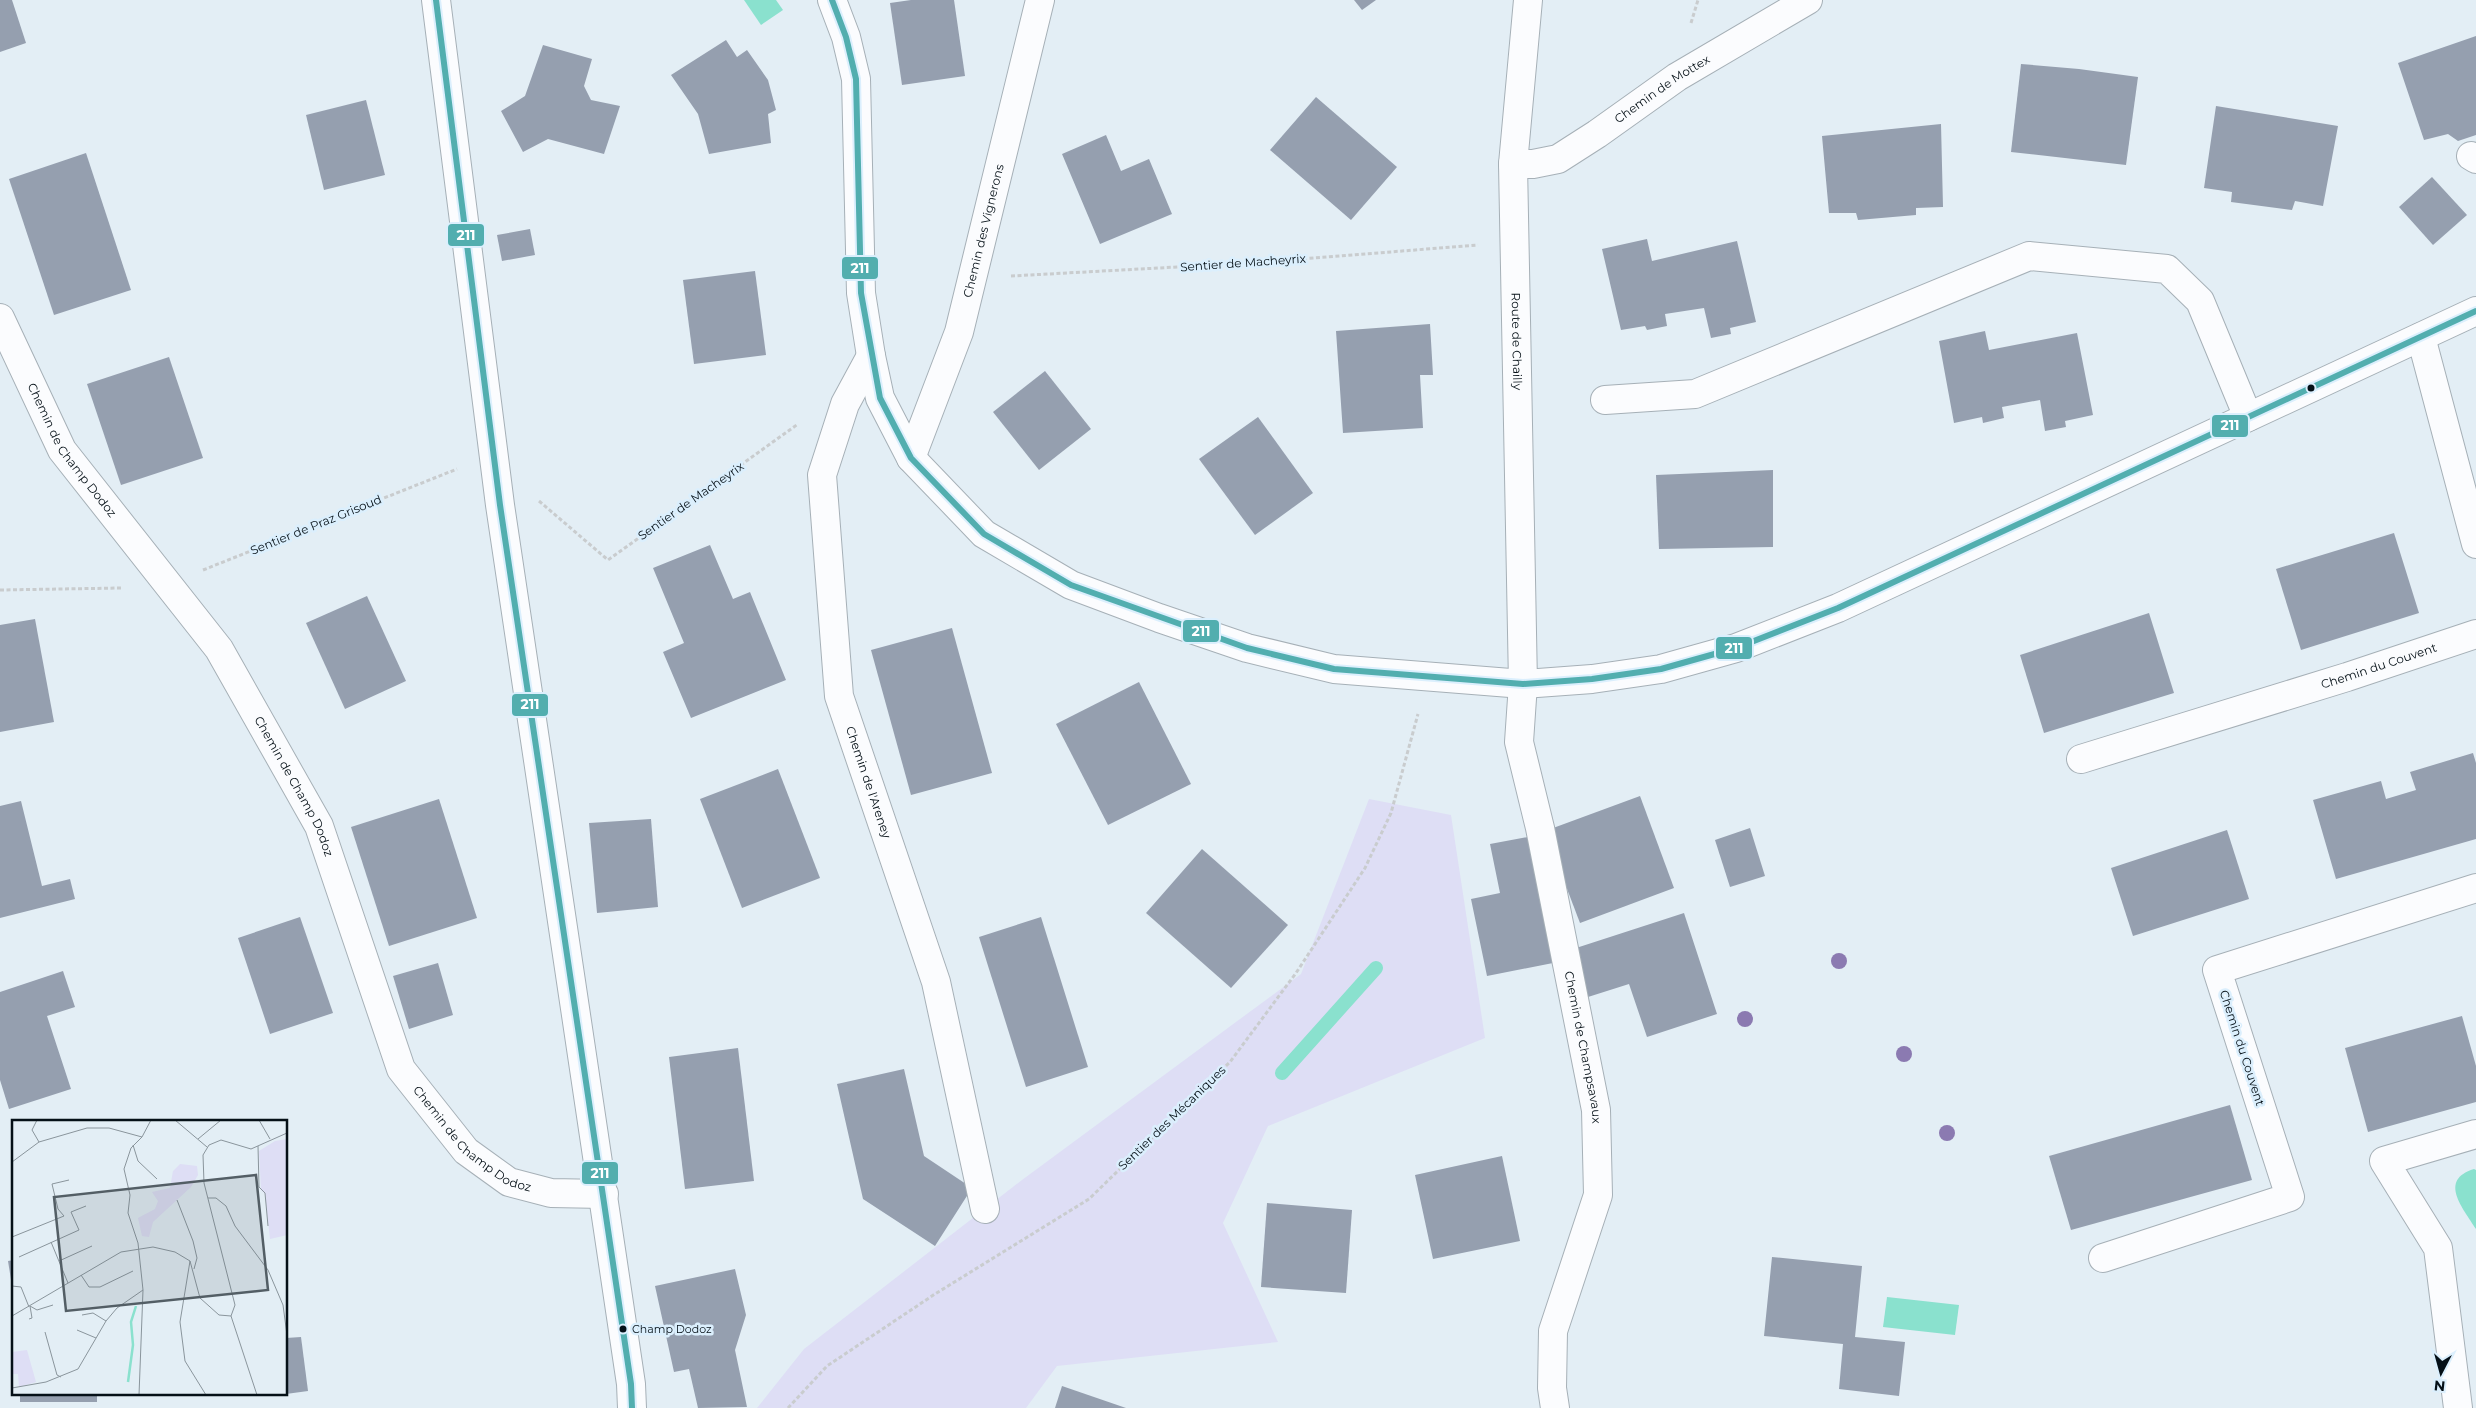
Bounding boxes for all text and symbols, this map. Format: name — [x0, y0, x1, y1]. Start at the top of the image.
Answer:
street label: Chemin de Mottex — [1611, 51, 1713, 126]
street label: Chemin des Vignerons — [960, 162, 1007, 299]
line badge: 211 — [447, 223, 485, 247]
text: 211 — [456, 226, 476, 244]
street label: Sentier de Macheyrix — [1180, 251, 1307, 274]
line badge: 211 — [841, 256, 879, 280]
text: 211 — [850, 259, 870, 277]
street label: Route de Chailly — [1508, 292, 1525, 391]
street label: Chemin de Champ Dodoz — [25, 380, 120, 520]
unlabelled marker — [2306, 383, 2316, 393]
line badge: 211 — [2211, 414, 2249, 438]
text: 211 — [2220, 416, 2240, 434]
street label: Sentier de Macheyrix — [635, 458, 747, 543]
street label: Sentier de Praz Grisoud — [248, 491, 384, 558]
line badge: 211 — [1182, 619, 1220, 643]
text: 211 — [1191, 622, 1211, 640]
line badge: 211 — [1715, 636, 1753, 660]
text: 211 — [1724, 639, 1744, 657]
street label: Chemin du Couvent — [2319, 640, 2439, 692]
line badge: 211 — [511, 693, 549, 717]
text: 211 — [520, 695, 540, 713]
street label: Chemin de Champ Dodoz — [251, 713, 337, 858]
street label: Chemin de l'Areney — [843, 724, 895, 840]
street label: Chemin de Champsavaux — [1562, 970, 1604, 1124]
street label: Chemin du Couvent — [2217, 988, 2268, 1108]
street label: Sentier des Mécaniques — [1115, 1062, 1229, 1173]
street label: Chemin de Champ Dodoz — [410, 1083, 533, 1194]
inset map — [12, 1120, 288, 1396]
line badge: 211 — [581, 1161, 619, 1185]
text: 211 — [590, 1164, 610, 1182]
place label: Champ Dodoz — [632, 1322, 712, 1336]
marker: Champ Dodoz — [618, 1324, 628, 1334]
north arrow — [2416, 1348, 2466, 1398]
text: N — [2433, 1376, 2446, 1395]

